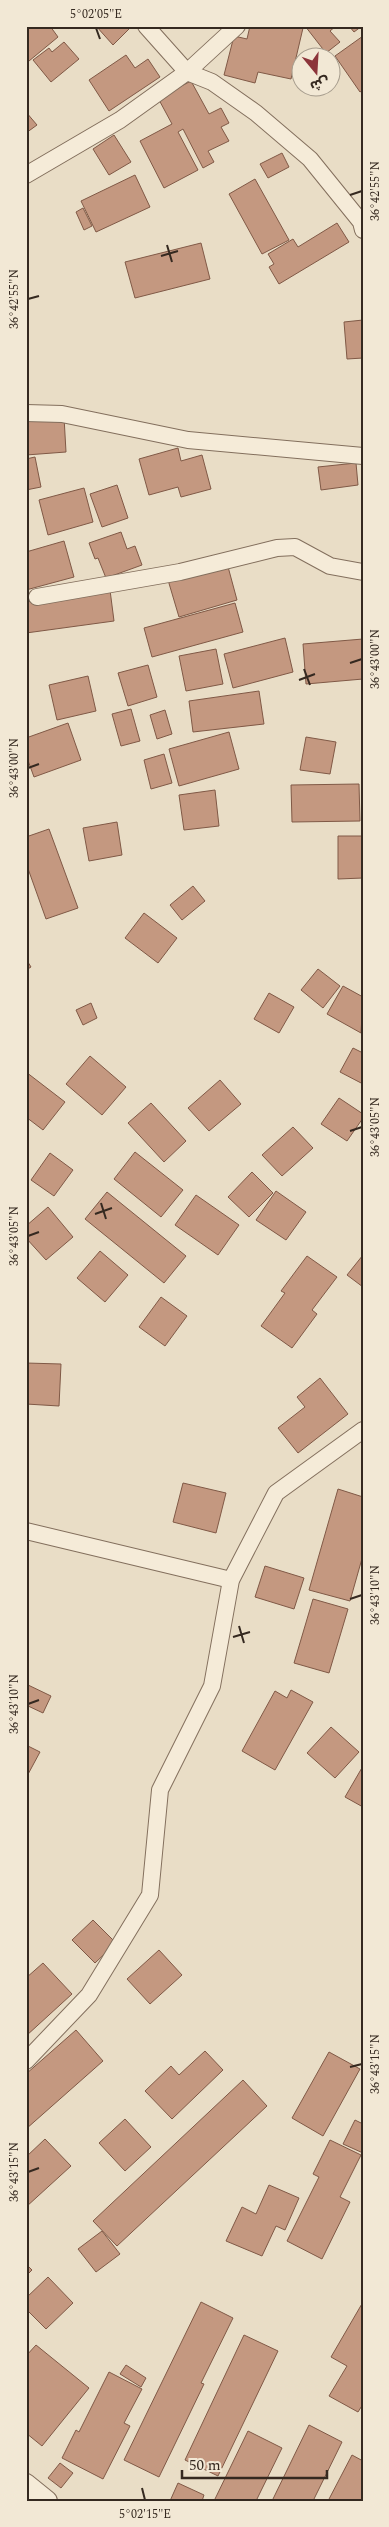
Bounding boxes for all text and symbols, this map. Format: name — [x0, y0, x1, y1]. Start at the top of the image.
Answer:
text: 5°02'05"E — [70, 5, 122, 24]
north arrow — [292, 48, 342, 98]
text: ش — [307, 71, 332, 97]
text: 36°42'55"N — [366, 161, 385, 221]
text: 36°42'55"N — [5, 269, 24, 329]
text: 36°43'00"N — [366, 629, 385, 689]
text: 36°43'00"N — [5, 738, 24, 798]
text: 36°43'05"N — [366, 1097, 385, 1157]
text: 36°43'05"N — [5, 1206, 24, 1266]
text: 36°43'10"N — [366, 1565, 385, 1625]
text: 36°43'10"N — [5, 1674, 24, 1734]
text: 36°43'15"N — [366, 2034, 385, 2094]
text: 36°43'15"N — [5, 2142, 24, 2202]
scale bar — [182, 2447, 326, 2479]
text: 50 m — [189, 2454, 221, 2477]
text: 5°02'15"E — [119, 2505, 171, 2524]

